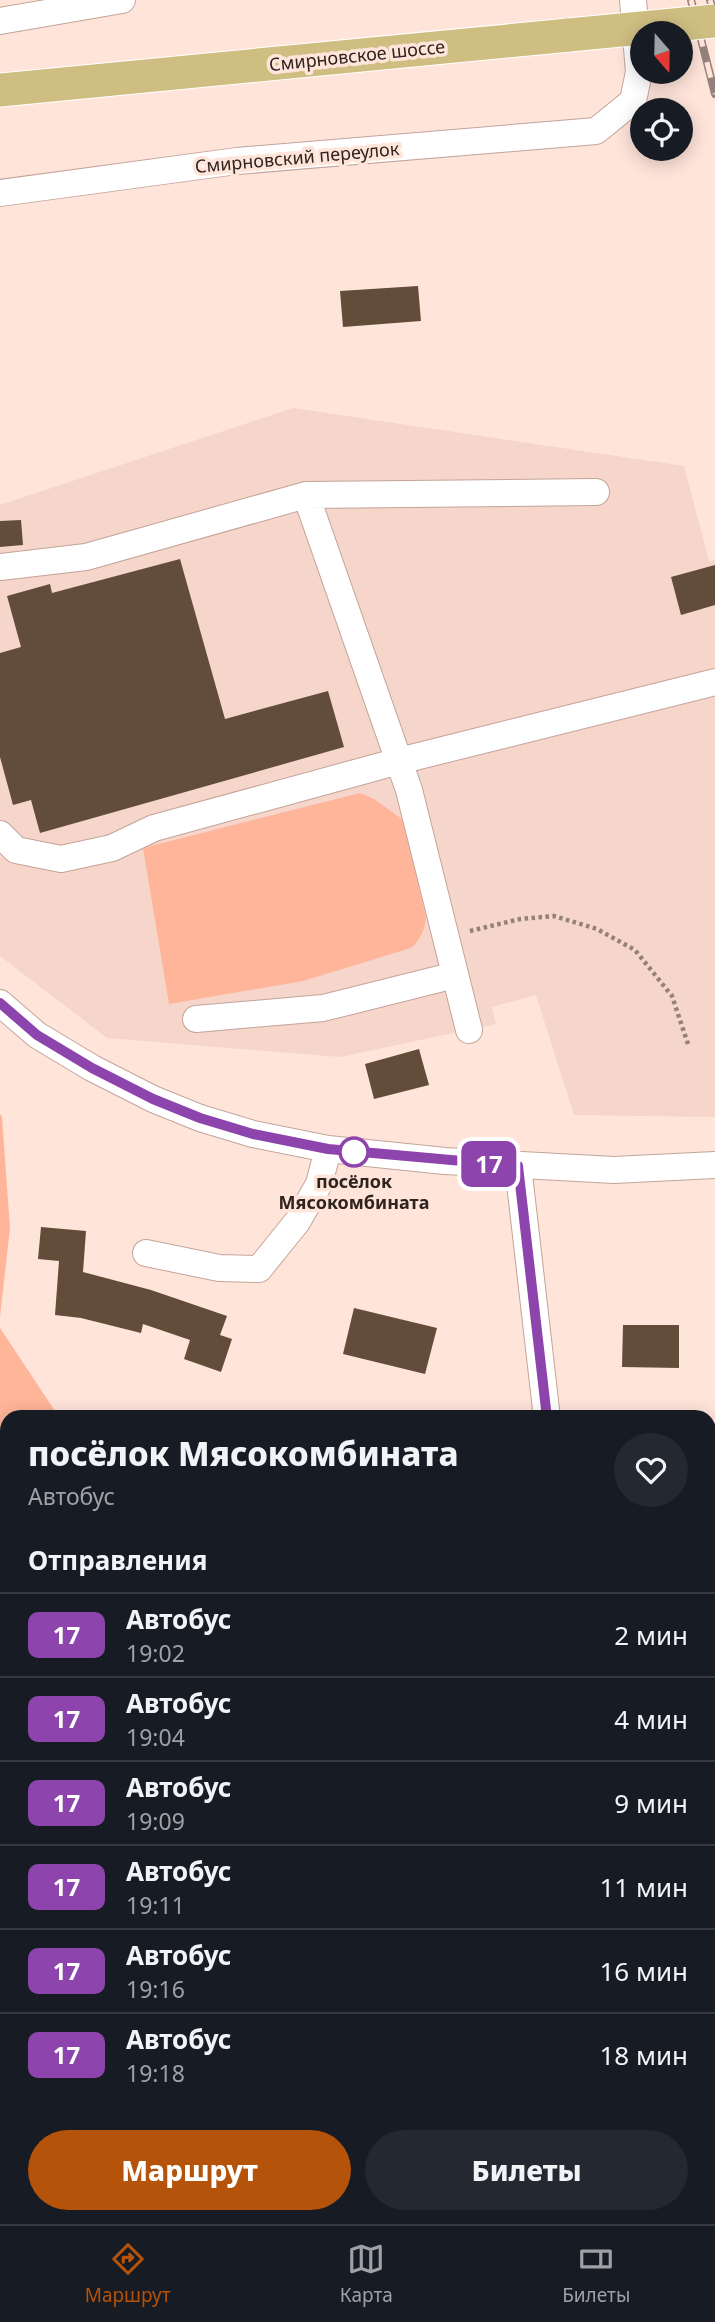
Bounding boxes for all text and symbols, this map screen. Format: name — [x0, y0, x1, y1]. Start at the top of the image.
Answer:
north arrow — [630, 21, 693, 84]
map controls — [630, 21, 693, 161]
street label: Смирновское шоссе — [268, 34, 446, 76]
button: locate — [630, 98, 693, 161]
street label: Смирновский переулок — [194, 136, 401, 178]
marker: посёлок Мясокомбината — [339, 1137, 369, 1167]
line badge: 17 — [458, 1141, 520, 1187]
text: 17 — [475, 1147, 503, 1180]
place label: посёлок Мясокомбината — [279, 1169, 429, 1214]
text: посёлок Мясокомбината — [28, 1431, 459, 1476]
button: heart — [614, 1433, 688, 1507]
text: Автобус — [28, 1480, 115, 1512]
text: Отправления — [28, 1542, 207, 1578]
text: Автобус — [126, 1601, 231, 1637]
text: 2 мин — [614, 1617, 688, 1653]
text: 17 — [53, 1618, 80, 1651]
text: 19:02 — [126, 1637, 185, 1669]
text: Автобус — [126, 1685, 231, 1721]
text: 4 мин — [614, 1701, 688, 1737]
text: 17 — [53, 1702, 80, 1735]
text: 19:04 — [126, 1721, 185, 1753]
text: Автобус — [126, 1769, 231, 1805]
text: 9 мин — [614, 1785, 688, 1821]
text: 17 — [53, 1786, 80, 1819]
text: 19:09 — [126, 1805, 185, 1837]
text: Автобус — [126, 1853, 231, 1889]
text: 11 мин — [599, 1869, 688, 1905]
text: 17 — [53, 1870, 80, 1903]
text: 19:11 — [126, 1889, 185, 1921]
text: Автобус — [126, 1937, 231, 1973]
text: 16 мин — [599, 1953, 688, 1989]
text: 17 — [53, 1954, 80, 1987]
text: 19:16 — [126, 1973, 185, 2005]
text: Автобус — [126, 2021, 231, 2057]
text: 18 мин — [599, 2037, 688, 2073]
text: 17 — [53, 2038, 80, 2071]
text: 19:18 — [126, 2057, 185, 2089]
button: Маршрут — [28, 2130, 351, 2210]
button: Билеты — [365, 2130, 688, 2210]
tab: Маршрут — [85, 2240, 170, 2308]
tab: Карта — [340, 2240, 393, 2308]
tab: Билеты — [562, 2240, 630, 2308]

